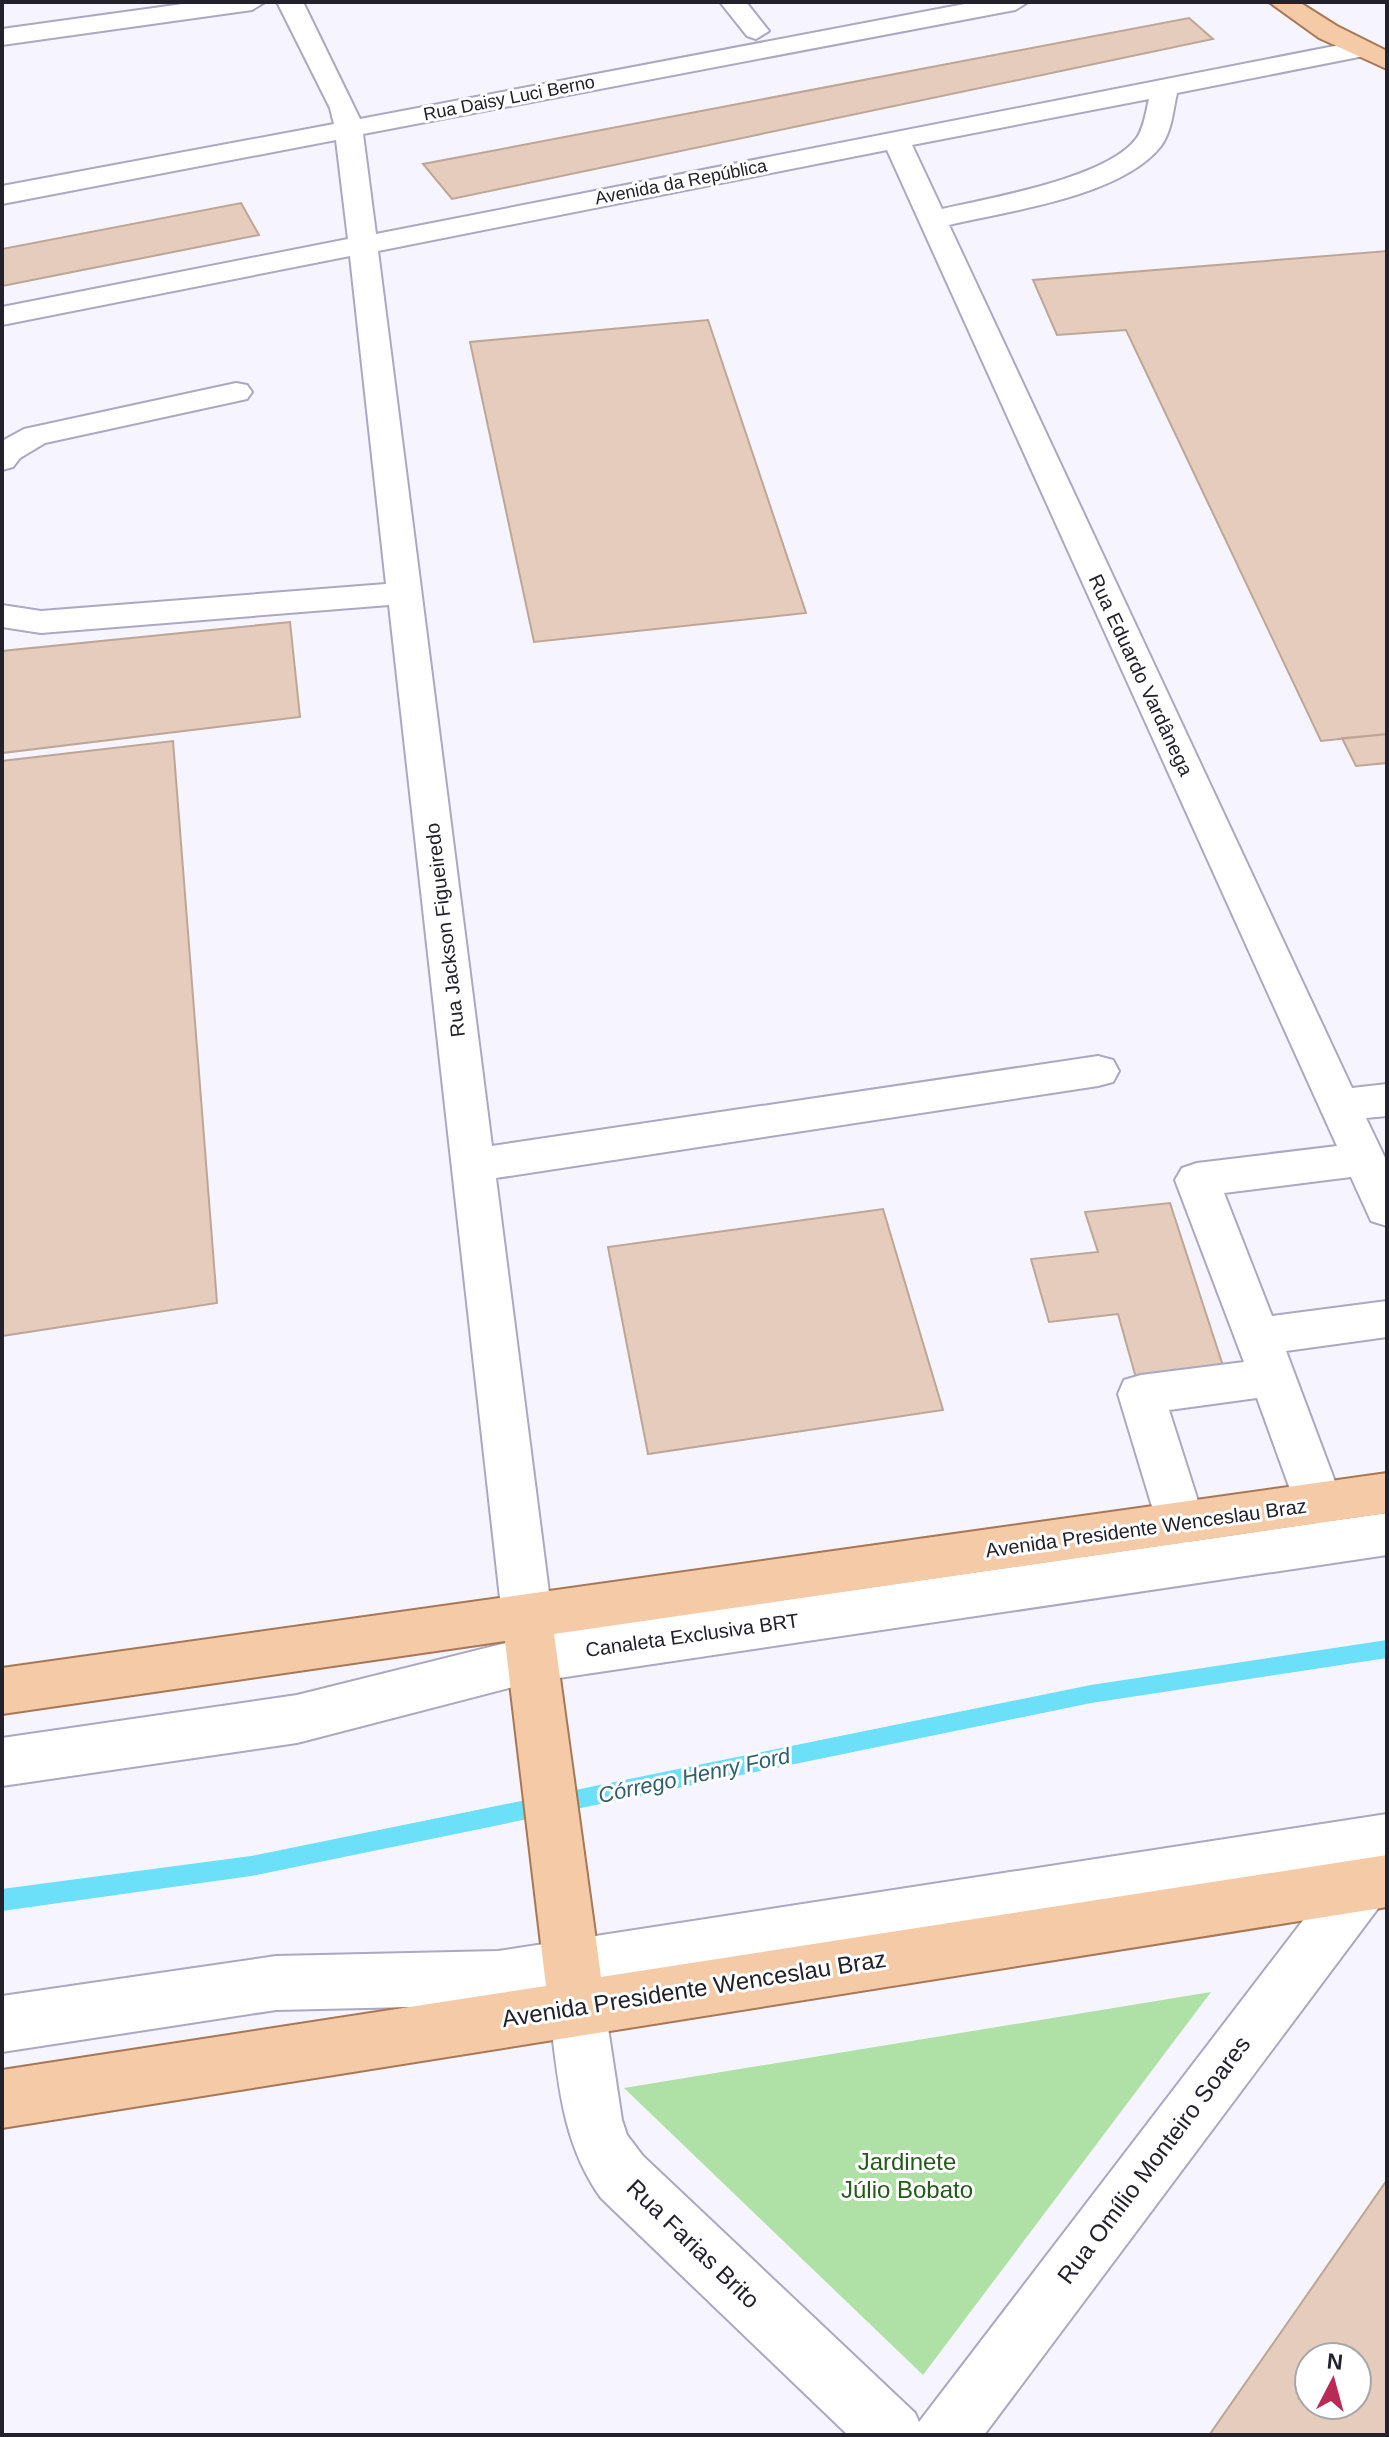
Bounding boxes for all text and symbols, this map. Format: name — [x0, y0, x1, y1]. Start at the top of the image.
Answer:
street label: Rua Daisy Luci Berno — [422, 72, 596, 124]
street label: Avenida da República — [593, 155, 770, 208]
street label: Rua Eduardo Vardânega — [1085, 571, 1198, 780]
street label: Rua Jackson Figueiredo — [421, 822, 469, 1038]
street label: Avenida Presidente Wenceslau Braz — [984, 1495, 1308, 1561]
street label: Canaleta Exclusiva BRT — [584, 1609, 800, 1661]
water label: Córrego Henry Ford — [596, 1743, 793, 1808]
street label: Avenida Presidente Wenceslau Braz — [500, 1945, 888, 2032]
street label: Rua Omílio Monteiro Soares — [1052, 2031, 1255, 2289]
park label: Jardinete Júlio Bobato — [841, 2148, 973, 2203]
street label: Rua Farias Brito — [622, 2174, 765, 2314]
north arrow — [1293, 2341, 1373, 2421]
text: N — [1326, 2348, 1344, 2375]

